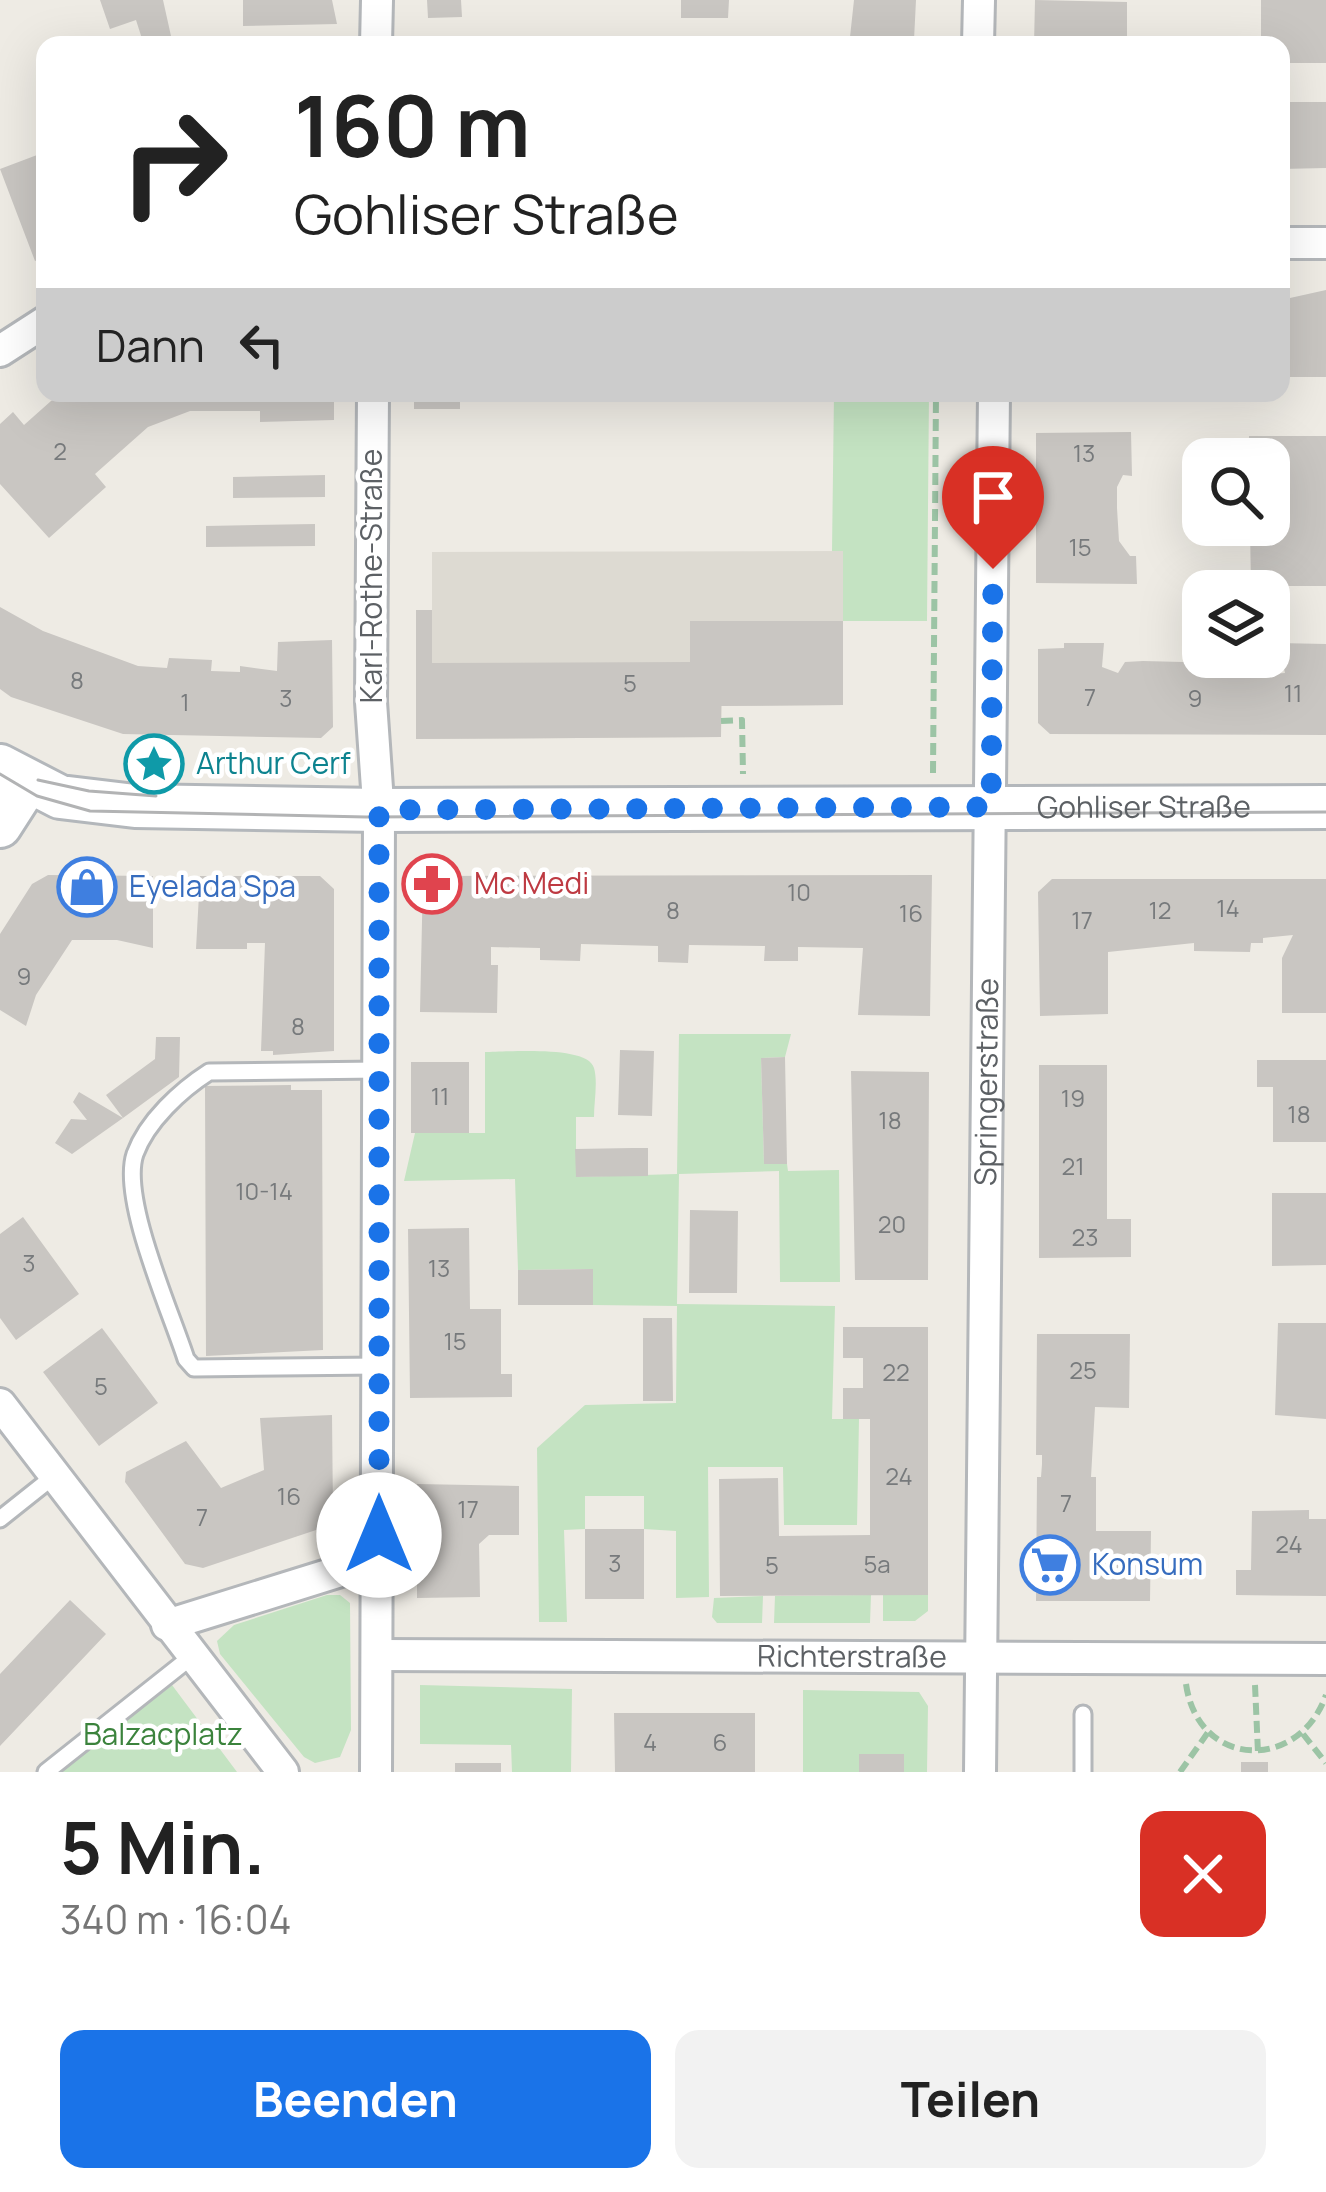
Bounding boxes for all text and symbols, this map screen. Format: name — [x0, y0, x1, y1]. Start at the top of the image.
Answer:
text: 160 m — [294, 67, 531, 182]
icon: right — [96, 84, 252, 240]
text: Gohliser Straße — [294, 176, 679, 250]
icon: left — [229, 312, 295, 378]
text: Dann — [96, 314, 205, 376]
house number: 2 — [53, 434, 67, 467]
house number: 13 — [1073, 436, 1095, 469]
map controls — [1182, 438, 1290, 678]
button: search — [1182, 438, 1290, 546]
pin — [942, 446, 1044, 569]
street label: Karl-Rothe-Straße — [350, 449, 391, 703]
icon: arrive — [960, 464, 1026, 530]
house number: 15 — [1068, 530, 1092, 563]
button: layers — [1182, 570, 1290, 678]
house number: 8 — [70, 663, 84, 696]
house number: 5 — [623, 666, 637, 699]
house number: 11 — [1284, 676, 1302, 709]
house number: 7 — [1084, 680, 1096, 713]
house number: 3 — [279, 681, 293, 714]
house number: 9 — [1188, 681, 1202, 714]
house number: 1 — [180, 685, 190, 718]
place icon: Arthur Cerf — [123, 733, 185, 795]
place label: Arthur Cerf — [196, 742, 351, 783]
street label: Gohliser Straße — [1037, 785, 1251, 827]
pharmacy icon: Mc Medi — [401, 853, 463, 915]
shop icon: Eyelada Spa — [56, 856, 118, 918]
place label: Mc Medi — [474, 862, 589, 903]
place label: Eyelada Spa — [129, 865, 296, 906]
house number: 10 — [787, 875, 811, 908]
house number: 14 — [1216, 891, 1240, 924]
house number: 8 — [666, 893, 680, 926]
house number: 12 — [1148, 893, 1172, 926]
house number: 16 — [899, 896, 923, 929]
house number: 17 — [1071, 903, 1093, 936]
house number: 9 — [17, 959, 31, 992]
street label: Springerstraße — [964, 978, 1007, 1186]
house number: 8 — [291, 1009, 305, 1042]
house number: 11 — [431, 1079, 449, 1112]
house number: 19 — [1061, 1081, 1085, 1114]
house number: 18 — [1287, 1097, 1311, 1130]
house number: 18 — [878, 1103, 902, 1136]
house number: 21 — [1061, 1149, 1085, 1182]
house number: 10-14 — [235, 1174, 293, 1207]
house number: 20 — [878, 1207, 906, 1240]
house number: 23 — [1072, 1220, 1098, 1253]
house number: 3 — [22, 1246, 36, 1279]
house number: 13 — [428, 1251, 450, 1284]
house number: 15 — [443, 1324, 467, 1357]
house number: 25 — [1069, 1353, 1097, 1386]
house number: 22 — [882, 1355, 910, 1388]
house number: 5 — [94, 1369, 108, 1402]
house number: 24 — [885, 1459, 913, 1492]
position arrow — [316, 1472, 442, 1598]
house number: 16 — [277, 1479, 301, 1512]
house number: 7 — [1060, 1486, 1072, 1519]
house number: 17 — [457, 1492, 479, 1525]
house number: 7 — [196, 1500, 208, 1533]
house number: 24 — [1275, 1527, 1303, 1560]
supermarket icon: Konsum — [1019, 1534, 1081, 1596]
place label: Konsum — [1092, 1543, 1203, 1584]
house number: 3 — [608, 1546, 622, 1579]
house number: 5a — [863, 1547, 891, 1580]
house number: 5 — [765, 1548, 779, 1581]
street label: Richterstraße — [757, 1635, 947, 1676]
park label: Balzacplatz — [83, 1713, 243, 1754]
house number: 4 — [643, 1725, 657, 1758]
house number: 6 — [713, 1725, 727, 1758]
text: 5 Min. — [60, 1797, 265, 1896]
button: close — [1140, 1811, 1266, 1937]
text: 340 m · 16:04 — [60, 1892, 292, 1946]
button: Beenden — [60, 2030, 651, 2168]
button: Teilen — [675, 2030, 1266, 2168]

